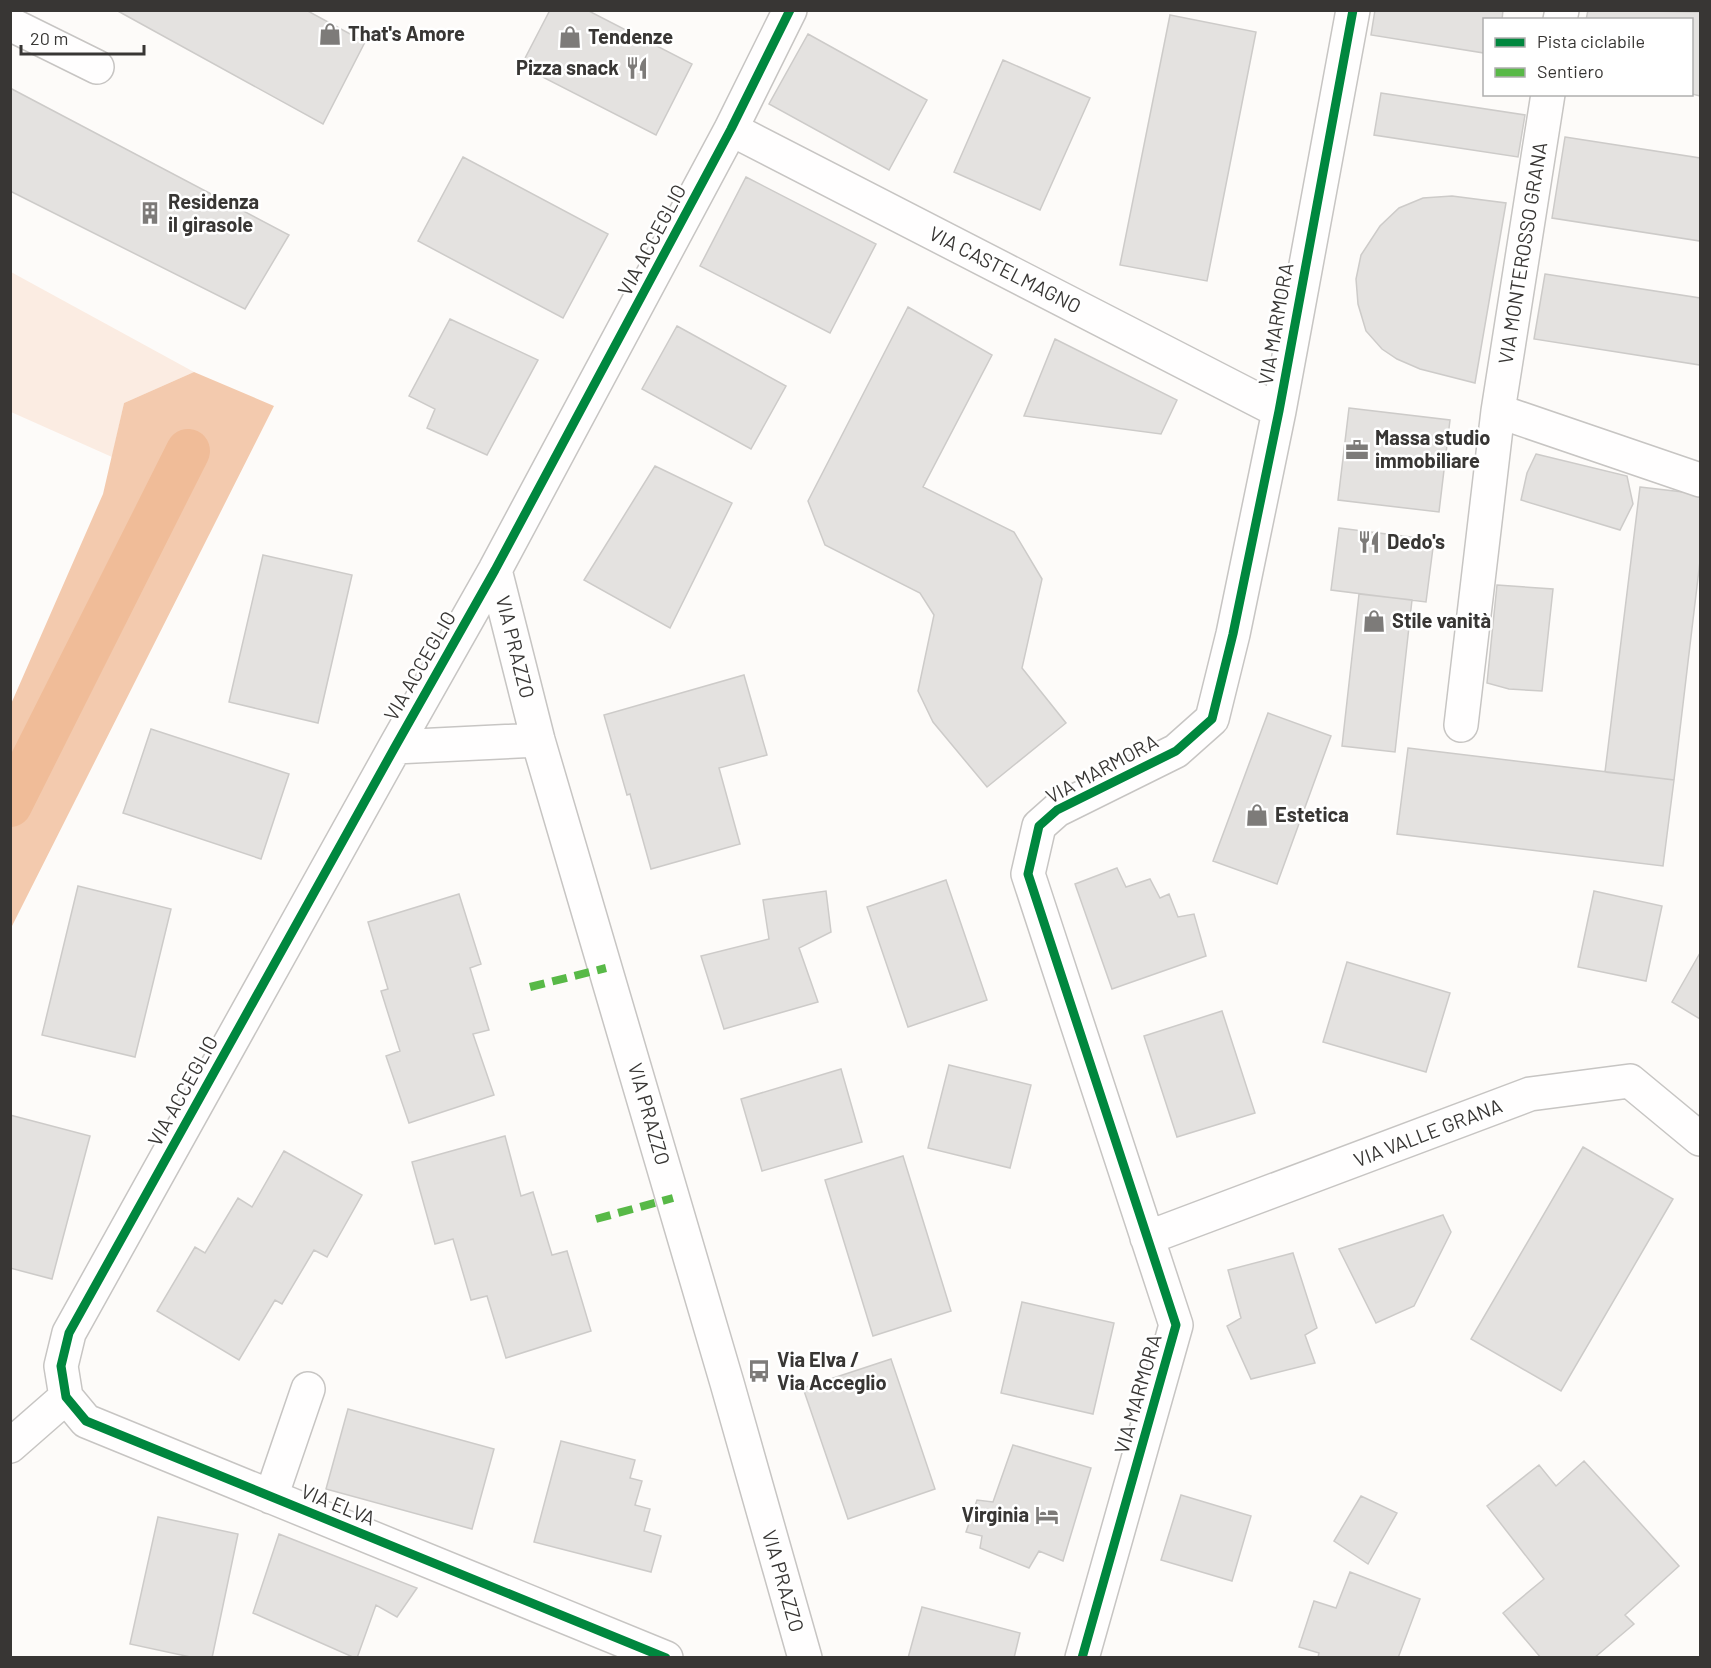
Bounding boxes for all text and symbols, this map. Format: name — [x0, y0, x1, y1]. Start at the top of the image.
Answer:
scale bar — [21, 18, 144, 56]
legend — [1483, 18, 1693, 96]
shop icon: That's Amore — [317, 21, 343, 47]
place label: That's Amore — [348, 21, 465, 45]
shop icon: Tendenze — [557, 24, 583, 50]
place label: Tendenze — [588, 24, 673, 48]
text: 20 m — [30, 27, 68, 49]
text: Pista ciclabile — [1537, 30, 1645, 52]
place label: Pizza snack — [516, 55, 619, 79]
restaurant icon: Pizza snack — [624, 55, 650, 81]
text: Sentiero — [1537, 60, 1604, 82]
street label: VIA MONTEROSSO GRANA — [1493, 140, 1551, 366]
street label: VIA ACCEGLIO — [612, 180, 690, 299]
place label: Residenza il girasole — [168, 189, 259, 236]
building icon: Residenza il girasole — [137, 200, 163, 226]
street label: VIA CASTELMAGNO — [926, 220, 1085, 318]
street label: VIA MARMORA — [1252, 261, 1298, 387]
place label: Massa studio immobiliare — [1375, 425, 1490, 472]
office icon: Massa studio immobiliare — [1344, 437, 1370, 463]
restaurant icon: Dedo's — [1356, 529, 1382, 555]
place label: Dedo's — [1387, 529, 1445, 553]
street label: VIA PRAZZO — [492, 593, 540, 701]
street label: VIA ACCEGLIO — [378, 606, 460, 725]
shop icon: Stile vanità — [1361, 608, 1387, 634]
place label: Stile vanità — [1392, 608, 1491, 632]
street label: VIA MARMORA — [1041, 728, 1162, 808]
shop icon: Estetica — [1244, 802, 1270, 828]
place label: Estetica — [1275, 802, 1349, 826]
street label: VIA ACCEGLIO — [142, 1031, 222, 1150]
street label: VIA PRAZZO — [624, 1060, 676, 1167]
street label: VIA VALLE GRANA — [1350, 1093, 1505, 1171]
street label: VIA MARMORA — [1108, 1331, 1166, 1456]
place label: Via Elva / Via Acceglio — [777, 1347, 887, 1394]
bus stop icon: Via Elva / Via Acceglio — [746, 1358, 772, 1384]
street label: VIA ELVA — [298, 1478, 379, 1530]
place label: Virginia — [961, 1502, 1029, 1526]
hotel icon: Virginia — [1034, 1502, 1060, 1528]
street label: VIA PRAZZO — [758, 1527, 810, 1634]

